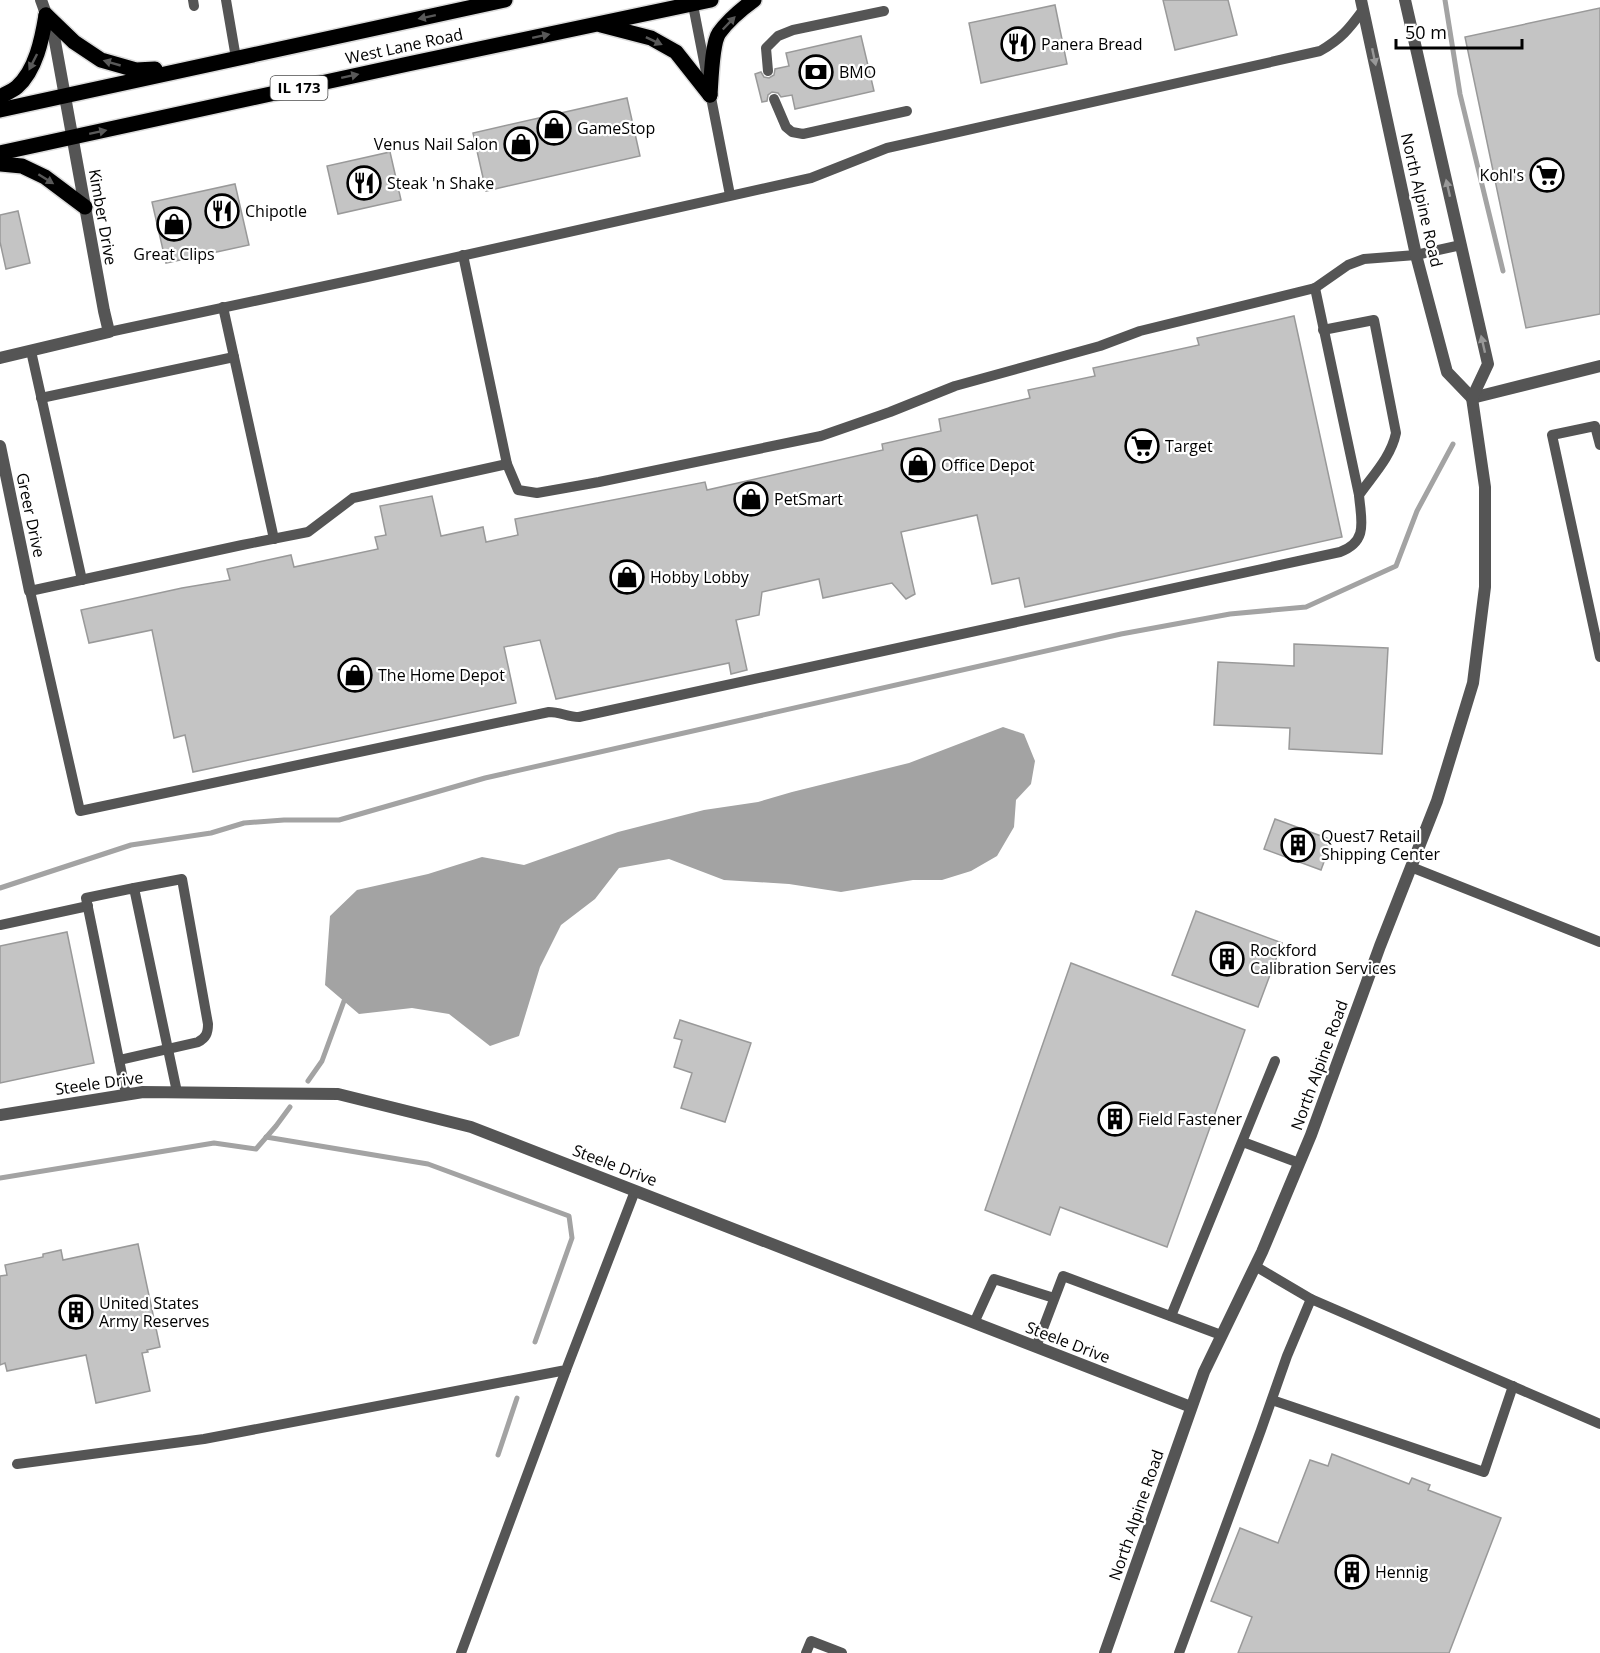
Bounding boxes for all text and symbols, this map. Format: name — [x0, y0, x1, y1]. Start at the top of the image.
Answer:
one-way arrow — [418, 12, 436, 22]
scale bar — [1396, 12, 1522, 50]
one-way arrow — [721, 17, 735, 31]
text: 50 m — [1405, 20, 1447, 44]
street label: West Lane Road — [343, 23, 465, 69]
restaurant icon: Panera Bread — [1000, 26, 1036, 62]
one-way arrow — [532, 31, 551, 40]
place label: Panera Bread — [1041, 33, 1142, 55]
one-way arrow — [645, 36, 662, 45]
one-way arrow — [1369, 48, 1379, 66]
one-way arrow — [28, 54, 38, 71]
bank icon: BMO — [798, 54, 834, 90]
one-way arrow — [103, 58, 121, 67]
place label: BMO — [839, 61, 876, 83]
one-way arrow — [341, 71, 359, 81]
road number: IL 173 — [270, 76, 328, 100]
shop icon: GameStop — [536, 110, 572, 146]
place label: GameStop — [577, 117, 655, 139]
shop icon: Venus Nail Salon — [503, 126, 539, 162]
one-way arrow — [89, 127, 108, 136]
street label: North Alpine Road — [1396, 131, 1448, 269]
place label: Venus Nail Salon — [374, 133, 498, 155]
supermarket icon: Kohl's — [1529, 157, 1565, 193]
place label: Kohl's — [1480, 164, 1524, 186]
restaurant icon: Steak 'n Shake — [346, 165, 382, 201]
street label: Kimber Drive — [84, 167, 122, 267]
place label: Steak 'n Shake — [387, 172, 494, 194]
one-way arrow — [37, 173, 54, 184]
one-way arrow — [1442, 178, 1452, 197]
restaurant icon: Chipotle — [204, 193, 240, 229]
place label: Chipotle — [245, 200, 307, 222]
shop icon: Great Clips — [156, 206, 192, 242]
place label: Great Clips — [133, 243, 215, 265]
one-way arrow — [1478, 334, 1487, 353]
supermarket icon: Target — [1124, 428, 1160, 464]
place label: Target — [1165, 435, 1213, 457]
shop icon: Office Depot — [900, 447, 936, 483]
place label: Office Depot — [941, 454, 1035, 476]
street label: Greer Drive — [11, 471, 51, 559]
shop icon: PetSmart — [733, 481, 769, 517]
place label: PetSmart — [774, 488, 843, 510]
shop icon: Hobby Lobby — [609, 559, 645, 595]
place label: Hobby Lobby — [650, 566, 750, 588]
shop icon: The Home Depot — [337, 657, 373, 693]
place label: The Home Depot — [378, 664, 505, 686]
place label: Quest7 Retail Shipping Center — [1321, 825, 1440, 865]
building icon: Quest7 Retail Shipping Center — [1280, 827, 1316, 863]
place label: Rockford Calibration Services — [1250, 939, 1396, 979]
building icon: Rockford Calibration Services — [1209, 941, 1245, 977]
street label: North Alpine Road — [1285, 997, 1353, 1133]
street label: Steele Drive — [54, 1066, 145, 1100]
building icon: Field Fastener — [1097, 1101, 1133, 1137]
place label: Field Fastener — [1138, 1108, 1243, 1130]
street label: Steele Drive — [570, 1139, 660, 1191]
place label: United States Army Reserves — [99, 1292, 209, 1332]
building icon: United States Army Reserves — [58, 1294, 94, 1330]
street label: Steele Drive — [1023, 1316, 1113, 1368]
street label: North Alpine Road — [1103, 1447, 1169, 1583]
building icon: Hennig — [1334, 1554, 1370, 1590]
place label: Hennig — [1375, 1561, 1428, 1583]

